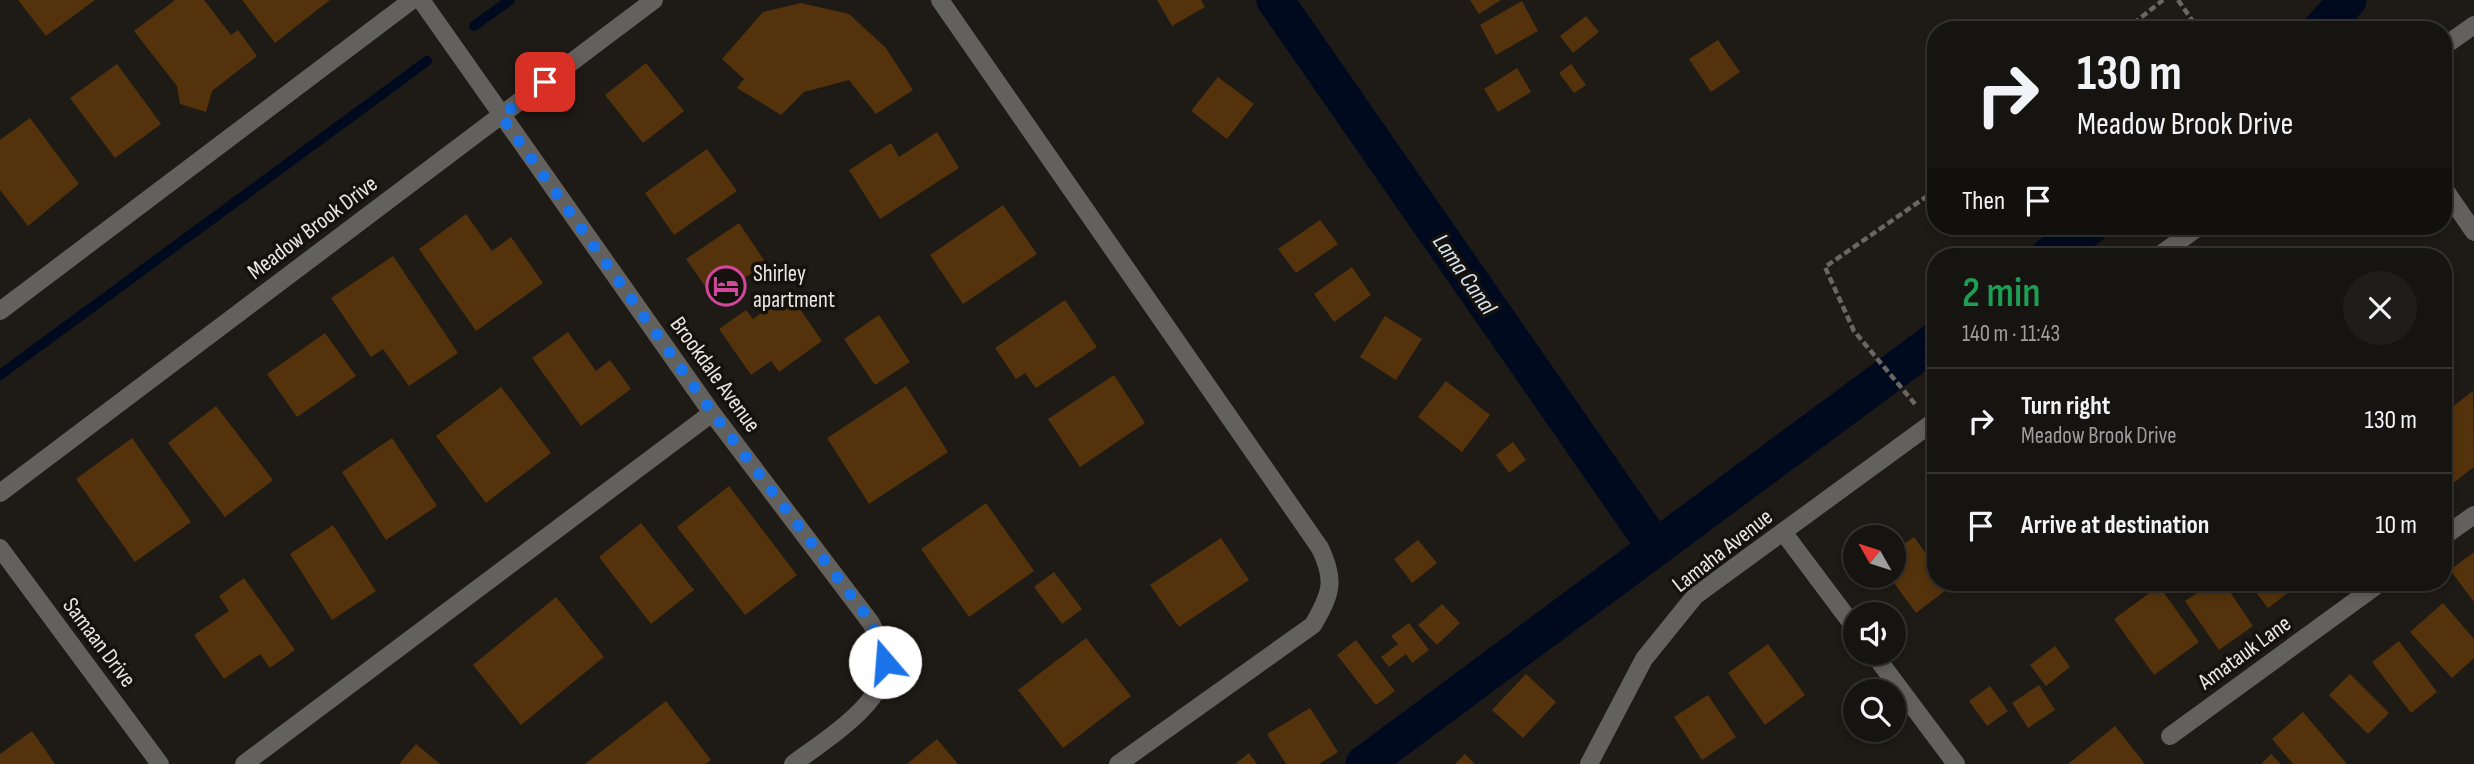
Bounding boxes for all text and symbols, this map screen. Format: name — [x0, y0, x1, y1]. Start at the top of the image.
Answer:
text: 130 m — [2077, 45, 2182, 104]
icon: right — [1962, 49, 2053, 140]
pin — [515, 52, 575, 112]
icon: arrive — [526, 63, 564, 101]
text: Meadow Brook Drive — [2077, 105, 2293, 144]
street label: Meadow Brook Drive — [242, 170, 383, 286]
icon: arrive — [2019, 182, 2057, 220]
text: Then — [1962, 186, 2005, 217]
water label: Lama Canal — [1426, 228, 1503, 321]
place label: Shirley apartment — [753, 260, 835, 314]
hotel icon: Shirley apartment — [705, 265, 747, 307]
text: 2 min — [1962, 268, 2041, 319]
button: close — [2343, 271, 2417, 345]
street label: Brookdale Avenue — [664, 311, 766, 438]
text: 140 m · 11:43 — [1962, 320, 2060, 348]
text: Turn right — [2021, 391, 2110, 422]
icon: right — [1962, 402, 2000, 440]
text: 130 m — [2365, 405, 2417, 436]
text: Meadow Brook Drive — [2021, 422, 2177, 450]
street label: Lamaha Avenue — [1667, 503, 1778, 599]
icon: arrive — [1962, 507, 2000, 545]
text: Arrive at destination — [2021, 510, 2209, 541]
text: 10 m — [2375, 510, 2417, 541]
north arrow — [1843, 525, 1906, 588]
map controls — [1843, 525, 1906, 742]
street label: Samaan Drive — [56, 592, 142, 693]
button: sound — [1843, 602, 1906, 665]
street label: Amatauk Lane — [2192, 610, 2297, 697]
position arrow — [848, 625, 922, 699]
button: search — [1843, 679, 1906, 742]

